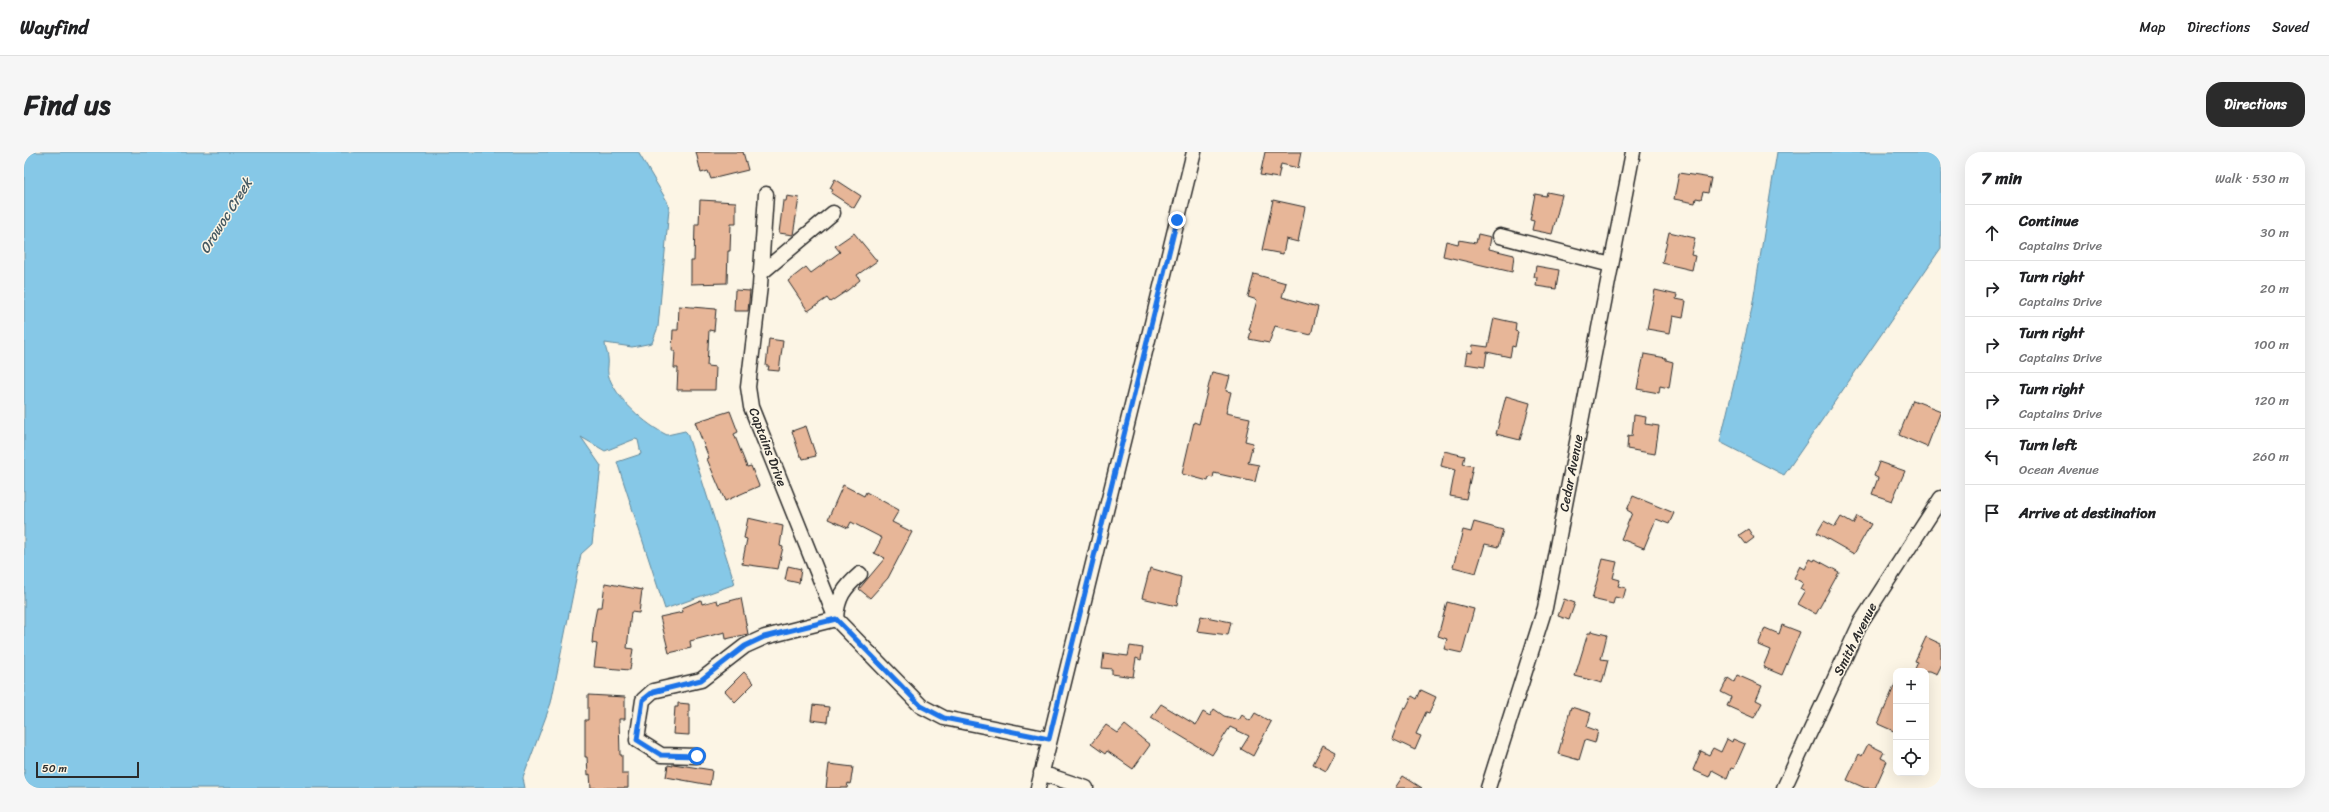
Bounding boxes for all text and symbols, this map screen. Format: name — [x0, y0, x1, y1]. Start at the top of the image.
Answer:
text: Wayfind — [20, 11, 88, 44]
text: Map — [2139, 15, 2165, 40]
text: Directions — [2187, 15, 2250, 40]
text: Saved — [2272, 15, 2309, 40]
text: Find us — [24, 80, 111, 129]
button: Directions — [2206, 82, 2305, 127]
text: 7 min — [1981, 163, 2022, 193]
text: Walk · 530 m — [2215, 167, 2289, 190]
water label: Orowoc Creek — [193, 172, 260, 259]
text: Continue — [2019, 208, 2079, 234]
route end — [1168, 211, 1186, 229]
text: 30 m — [2260, 221, 2289, 244]
icon: ahead — [1981, 222, 2003, 244]
text: Captains Drive — [2019, 234, 2102, 257]
text: Turn right — [2019, 264, 2084, 290]
text: 20 m — [2260, 277, 2289, 300]
icon: right — [1981, 278, 2003, 300]
text: Captains Drive — [2019, 290, 2102, 313]
text: Turn right — [2019, 320, 2084, 346]
text: 100 m — [2254, 333, 2289, 356]
icon: right — [1981, 334, 2003, 356]
text: Captains Drive — [2019, 346, 2102, 369]
text: Turn right — [2019, 376, 2084, 402]
text: 120 m — [2254, 389, 2289, 412]
icon: right — [1981, 390, 2003, 412]
text: Captains Drive — [2019, 402, 2102, 425]
street label: Captains Drive — [742, 404, 794, 490]
street label: Cedar Avenue — [1552, 432, 1590, 514]
text: Turn left — [2019, 432, 2077, 458]
text: 260 m — [2253, 445, 2289, 468]
icon: left — [1981, 446, 2003, 468]
text: Ocean Avenue — [2019, 458, 2099, 481]
text: Arrive at destination — [2019, 500, 2156, 526]
icon: arrive — [1981, 502, 2003, 524]
street label: Smith Avenue — [1827, 598, 1883, 680]
map controls — [1893, 668, 1929, 776]
button: + — [1893, 668, 1929, 704]
button: − — [1893, 704, 1929, 740]
button: locate — [1893, 740, 1929, 776]
route start — [688, 747, 706, 765]
text: 50 m — [42, 759, 67, 778]
scale bar — [36, 760, 139, 779]

